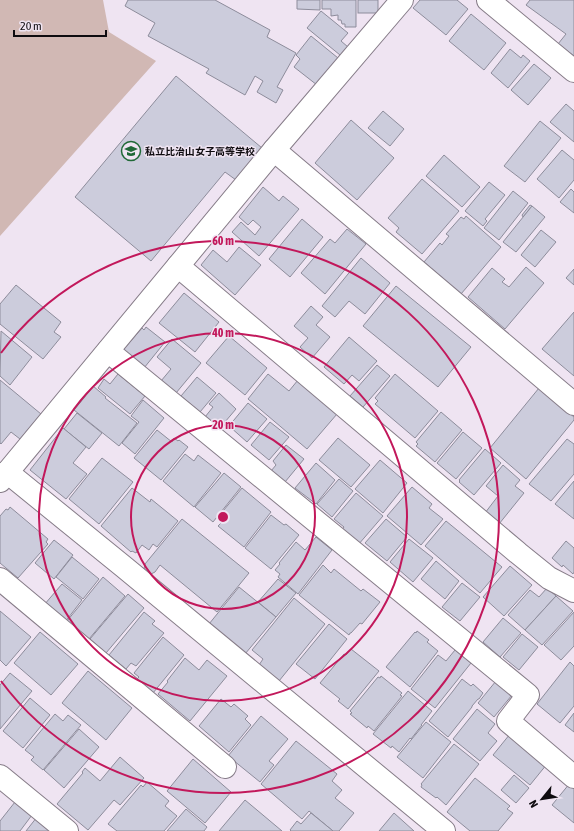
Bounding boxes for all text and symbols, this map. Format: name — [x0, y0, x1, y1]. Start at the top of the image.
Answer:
scale bar — [14, 12, 106, 38]
text: 20 m — [20, 19, 42, 33]
school or university icon: 私立比治山女子高等学校 — [120, 140, 142, 162]
place label: 私立比治山女子高等学校 — [145, 146, 255, 157]
text: 60 m — [212, 234, 234, 248]
text: 40 m — [211, 326, 234, 340]
text: 20 m — [212, 418, 234, 432]
centre of rings — [216, 510, 230, 524]
north arrow — [522, 779, 562, 819]
text: N — [527, 798, 540, 810]

